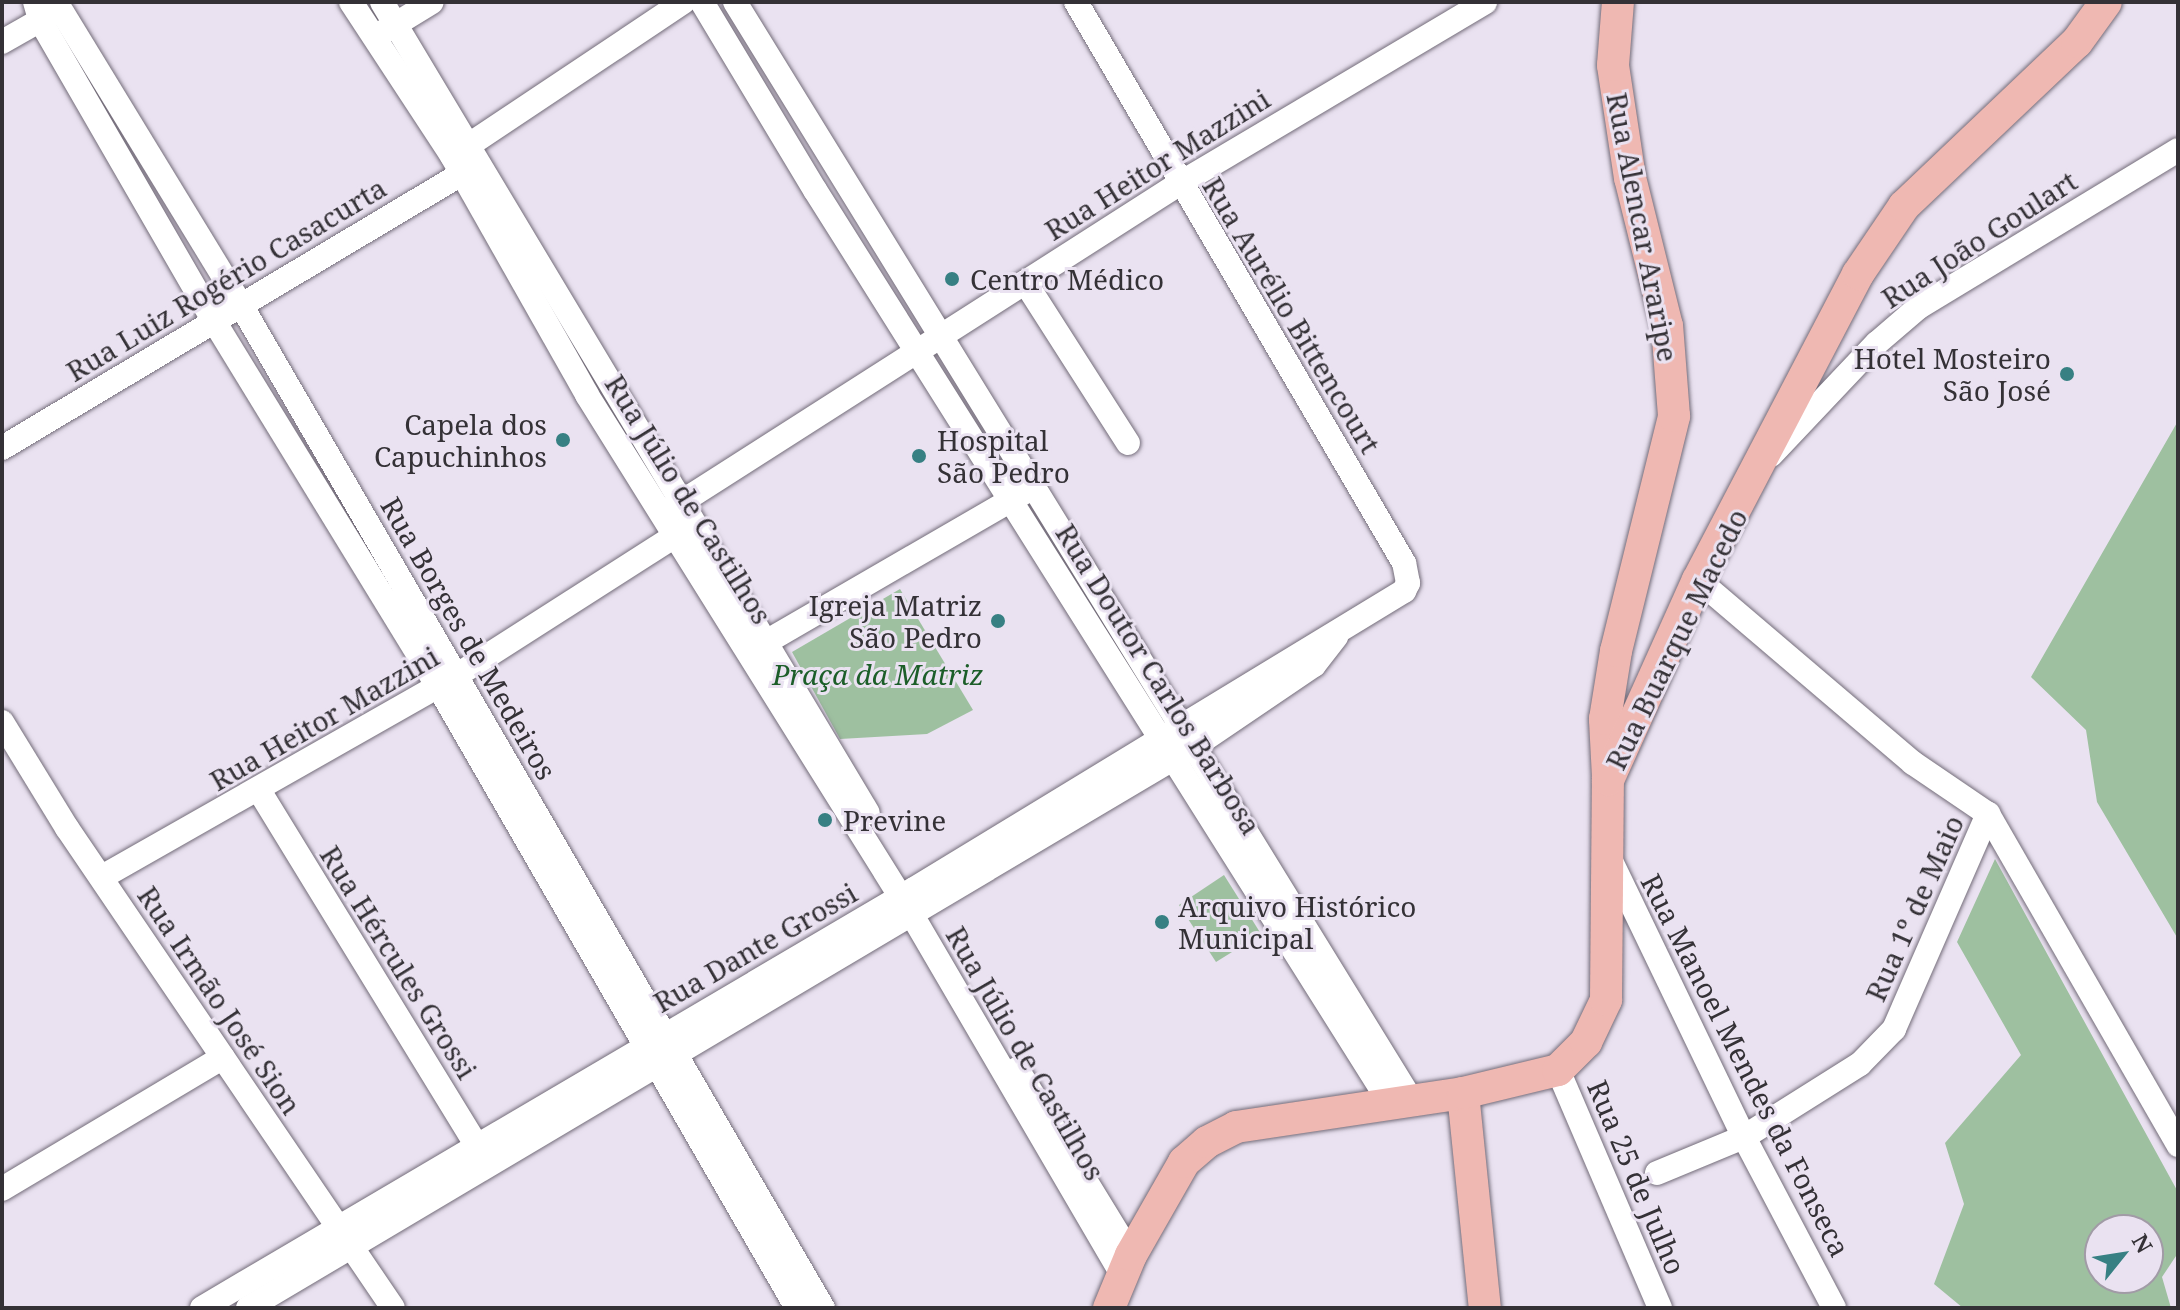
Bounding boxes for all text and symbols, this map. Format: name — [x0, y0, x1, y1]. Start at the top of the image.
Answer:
street label: Rua Heitor Mazzini — [1039, 81, 1275, 247]
street label: Rua Alencar Araripe — [1600, 90, 1686, 364]
street label: Rua João Goulart — [1875, 163, 2083, 315]
street label: Rua Luiz Rogério Casacurta — [60, 170, 392, 388]
street label: Rua Aurélio Bittencourt — [1196, 171, 1388, 459]
place label: Centro Médico — [970, 262, 1164, 296]
marker: Centro Médico — [941, 268, 963, 290]
place label: Hotel Mosteiro São José — [1854, 341, 2051, 407]
marker: Hotel Mosteiro São José — [2058, 365, 2076, 383]
street label: Rua Júlio de Castilhos — [599, 368, 779, 630]
place label: Capela dos Capuchinhos — [374, 407, 547, 473]
place label: Hospital São Pedro — [937, 423, 1070, 489]
marker: Capela dos Capuchinhos — [554, 431, 572, 449]
marker: Hospital São Pedro — [908, 445, 930, 467]
street label: Rua Borges de Medeiros — [374, 491, 564, 785]
street label: Rua Buarque Macedo — [1598, 503, 1754, 775]
street label: Rua Doutor Carlos Barbosa — [1049, 518, 1269, 840]
place label: Igreja Matriz São Pedro — [809, 588, 982, 654]
marker: Igreja Matriz São Pedro — [989, 612, 1007, 630]
street label: Rua Heitor Mazzini — [204, 639, 444, 797]
park label: Praça da Matriz — [772, 657, 984, 691]
place label: Previne — [843, 803, 946, 837]
marker: Previne — [814, 809, 836, 831]
street label: Rua 1º de Maio — [1858, 810, 1970, 1006]
street label: Rua Hércules Grossi — [314, 839, 484, 1085]
street label: Rua Manoel Mendes da Fonseca — [1635, 868, 1857, 1262]
street label: Rua Dante Grossi — [647, 875, 863, 1019]
street label: Rua Irmão José Sion — [131, 880, 309, 1120]
place label: Arquivo Histórico Municipal — [1178, 889, 1416, 955]
marker: Arquivo Histórico Municipal — [1153, 913, 1171, 931]
street label: Rua Júlio de Castilhos — [940, 920, 1112, 1186]
street label: Rua 25 de Julho — [1581, 1075, 1693, 1279]
north arrow — [2084, 1214, 2164, 1294]
text: N — [2126, 1228, 2160, 1258]

